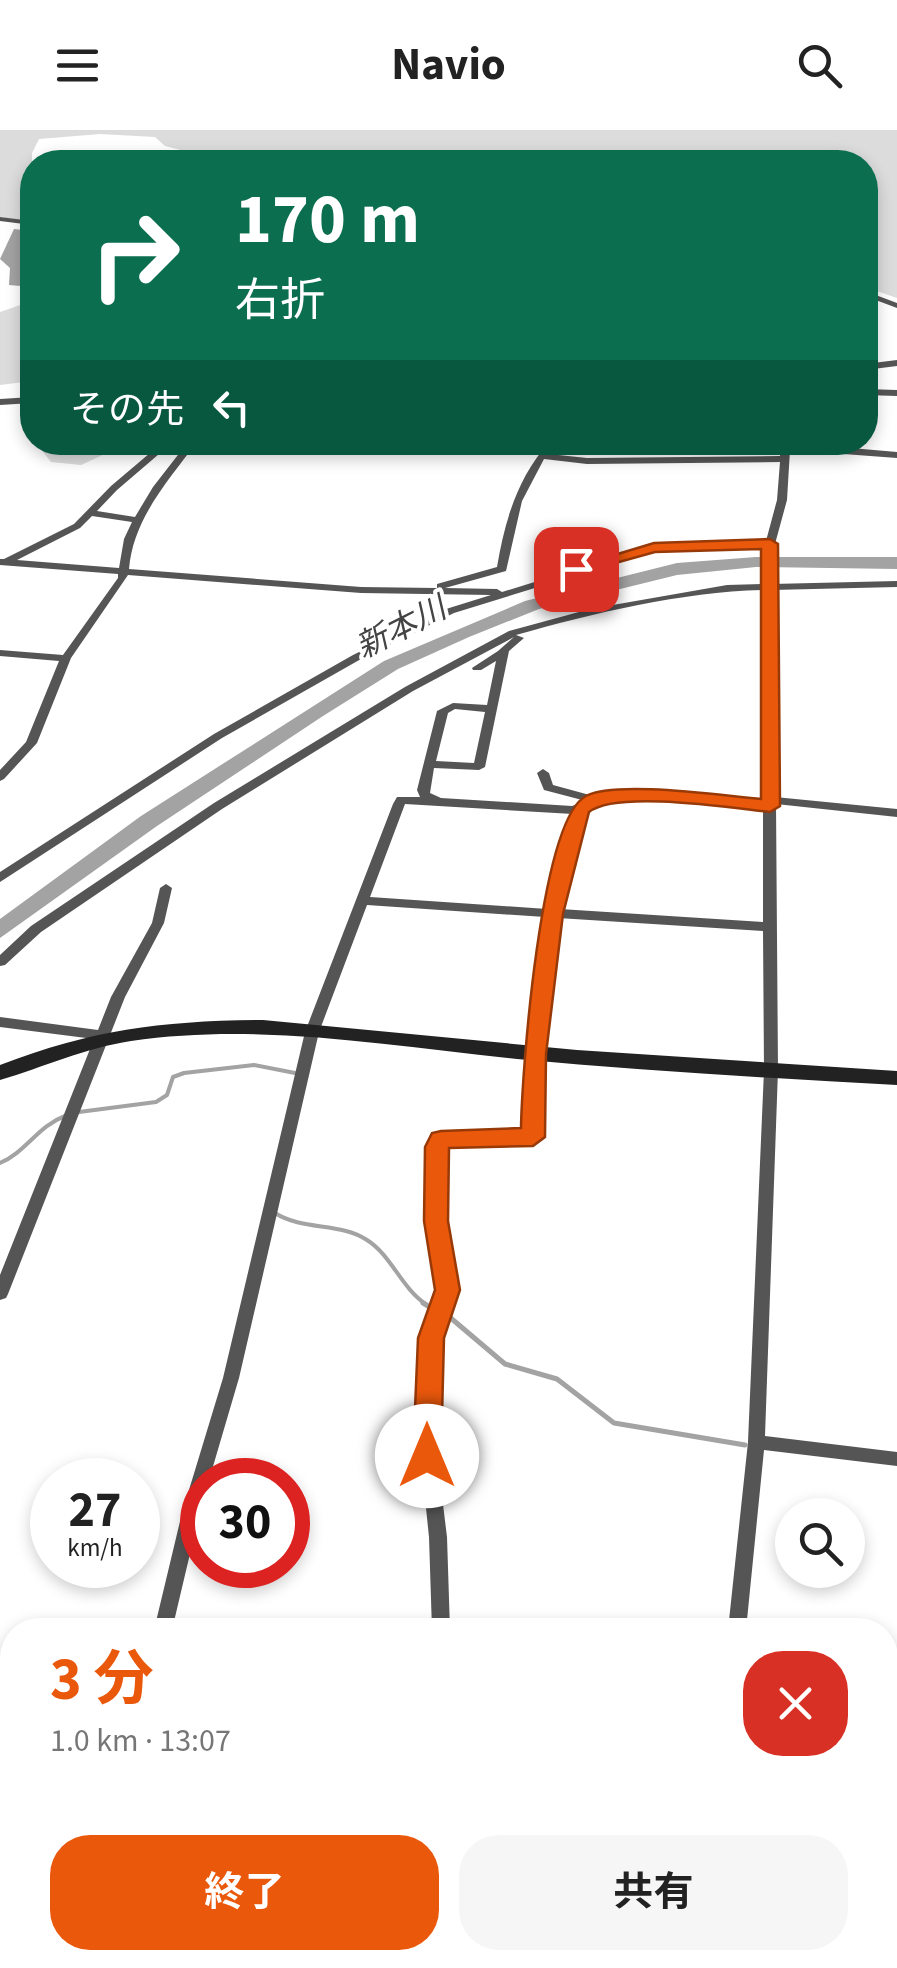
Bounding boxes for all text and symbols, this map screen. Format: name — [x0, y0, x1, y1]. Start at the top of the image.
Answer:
text: Navio — [391, 33, 506, 97]
icon: menu — [50, 38, 105, 93]
icon: search — [792, 38, 847, 93]
text: 170 m — [235, 170, 420, 270]
icon: right — [70, 190, 200, 320]
text: 右折 — [235, 269, 325, 333]
icon: left — [204, 380, 259, 435]
text: その先 — [70, 383, 184, 437]
pin — [534, 527, 619, 612]
icon: arrive — [549, 542, 604, 597]
water label: 新本川 — [348, 584, 457, 670]
position arrow — [375, 1404, 479, 1508]
speed limit sign: 30 — [180, 1458, 310, 1588]
text: 27 — [69, 1475, 121, 1546]
map controls — [775, 1498, 865, 1588]
button: search — [775, 1498, 865, 1588]
text: km/h — [67, 1530, 123, 1566]
text: 3 分 — [50, 1638, 154, 1723]
button: close — [743, 1651, 848, 1756]
text: 1.0 km · 13:07 — [50, 1718, 231, 1764]
button: 終了 — [50, 1835, 439, 1950]
button: 共有 — [459, 1835, 848, 1950]

